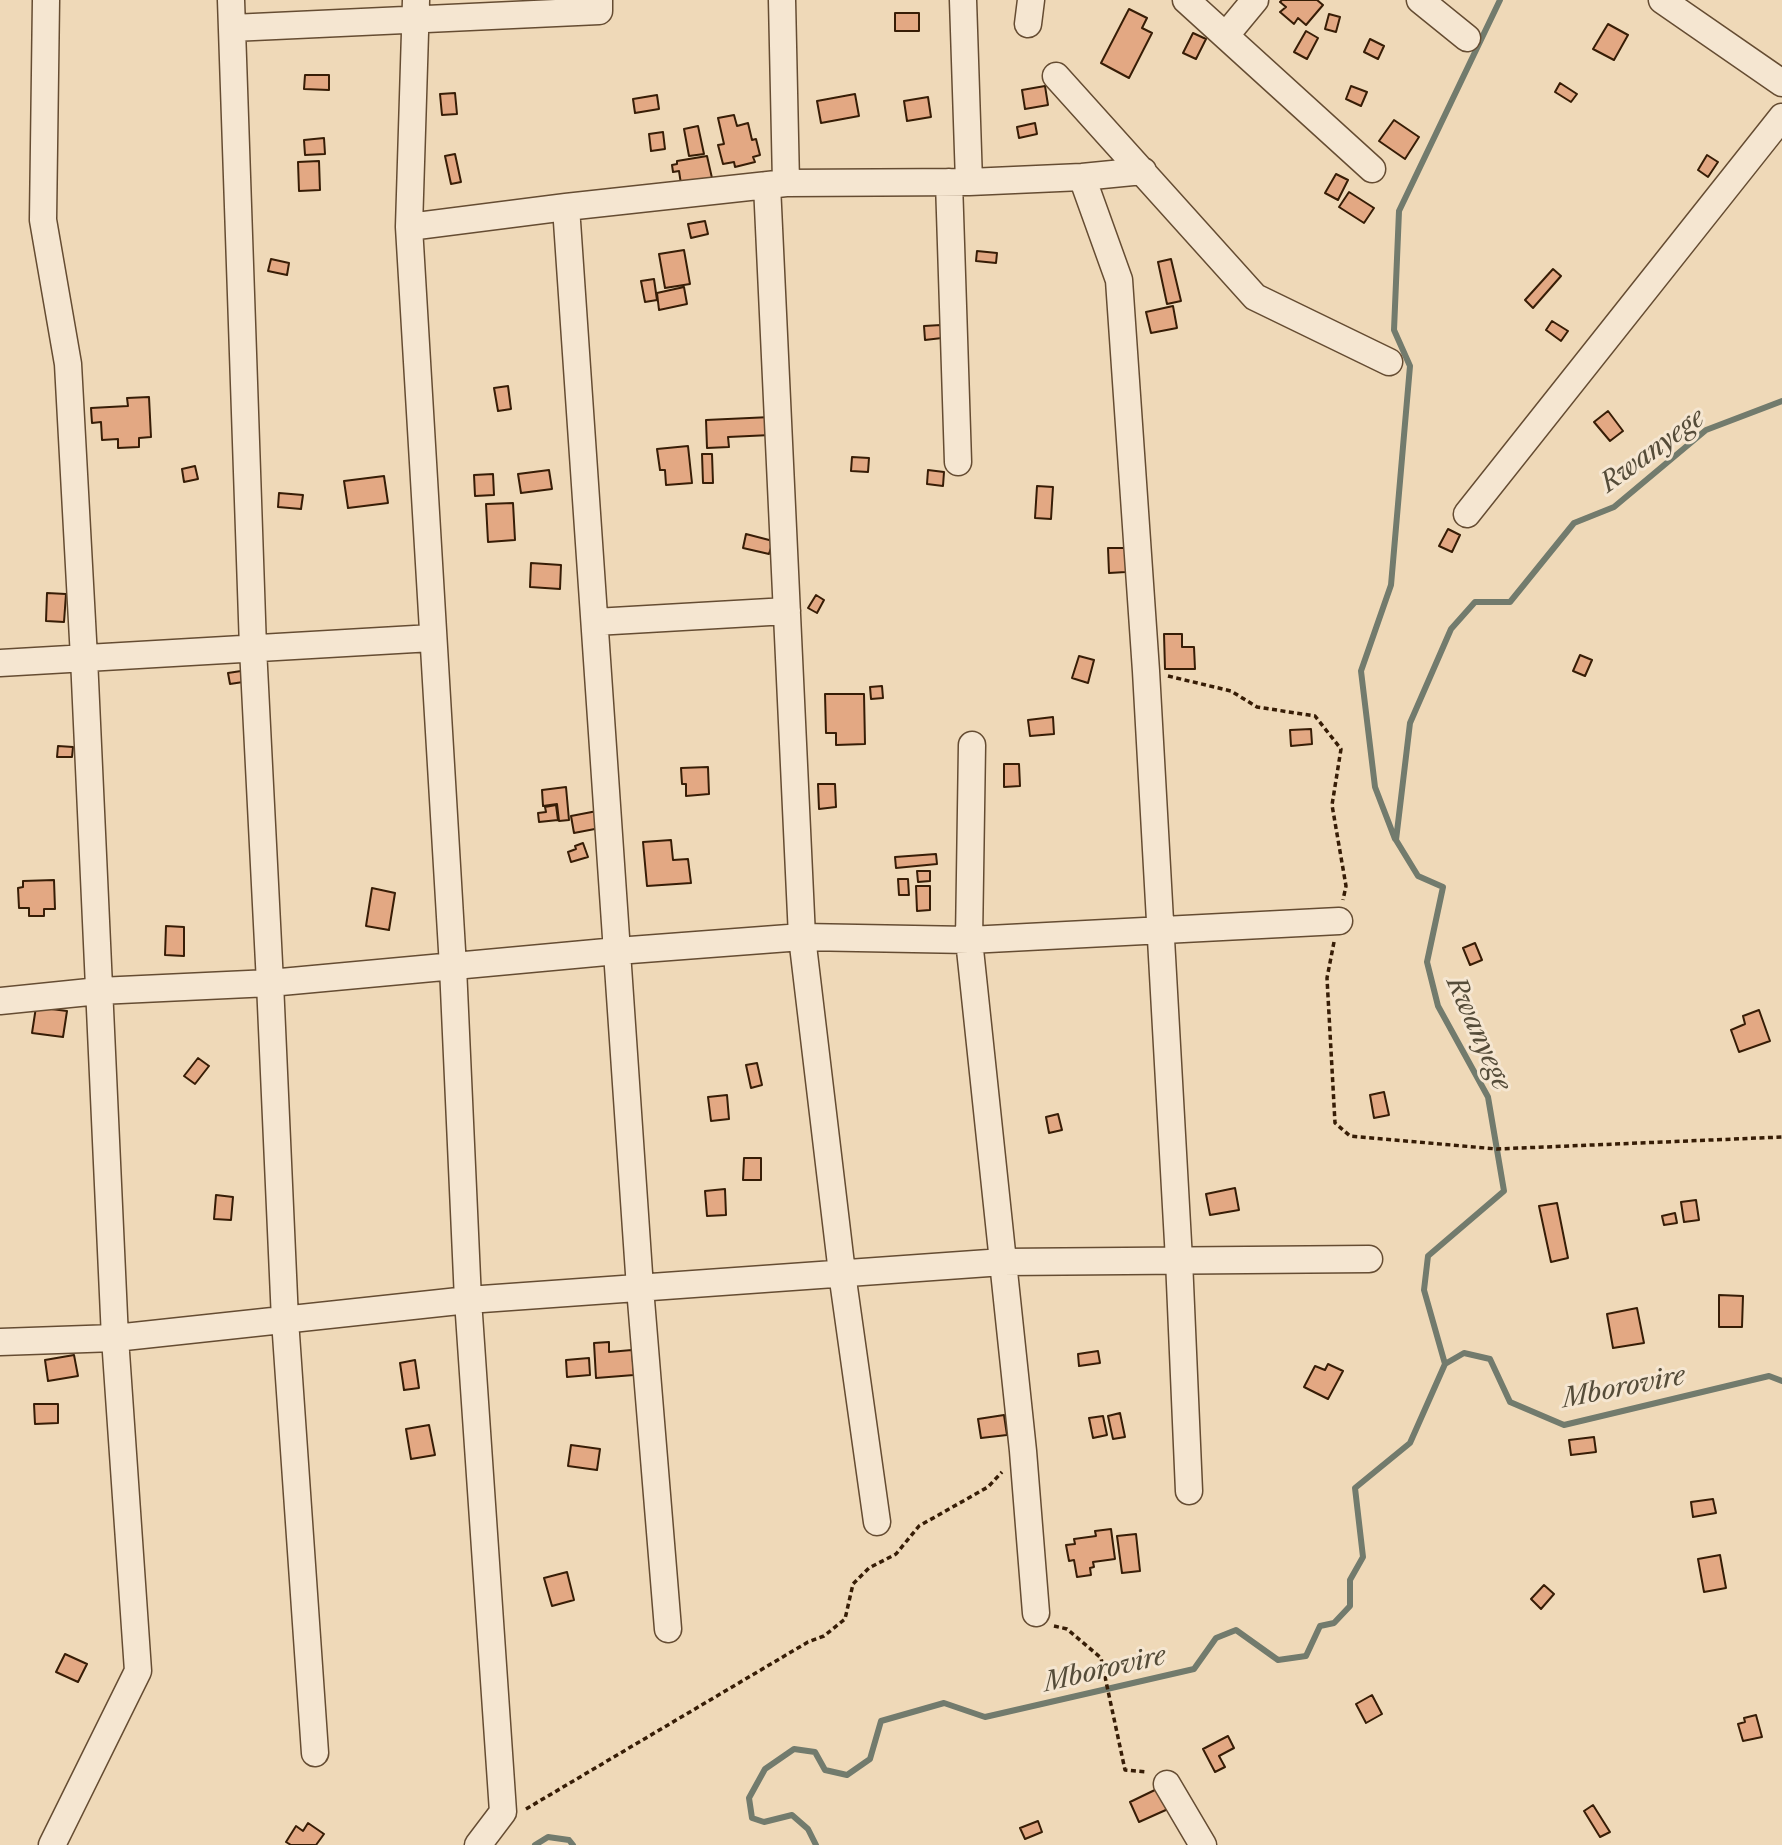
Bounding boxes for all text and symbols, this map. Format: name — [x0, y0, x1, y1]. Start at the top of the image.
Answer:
water label: Rwanyege — [1595, 403, 1711, 499]
water label: Rwanyege — [1439, 972, 1517, 1096]
water label: Mborovire — [1560, 1361, 1688, 1415]
water label: Mborovire — [1041, 1641, 1169, 1699]

